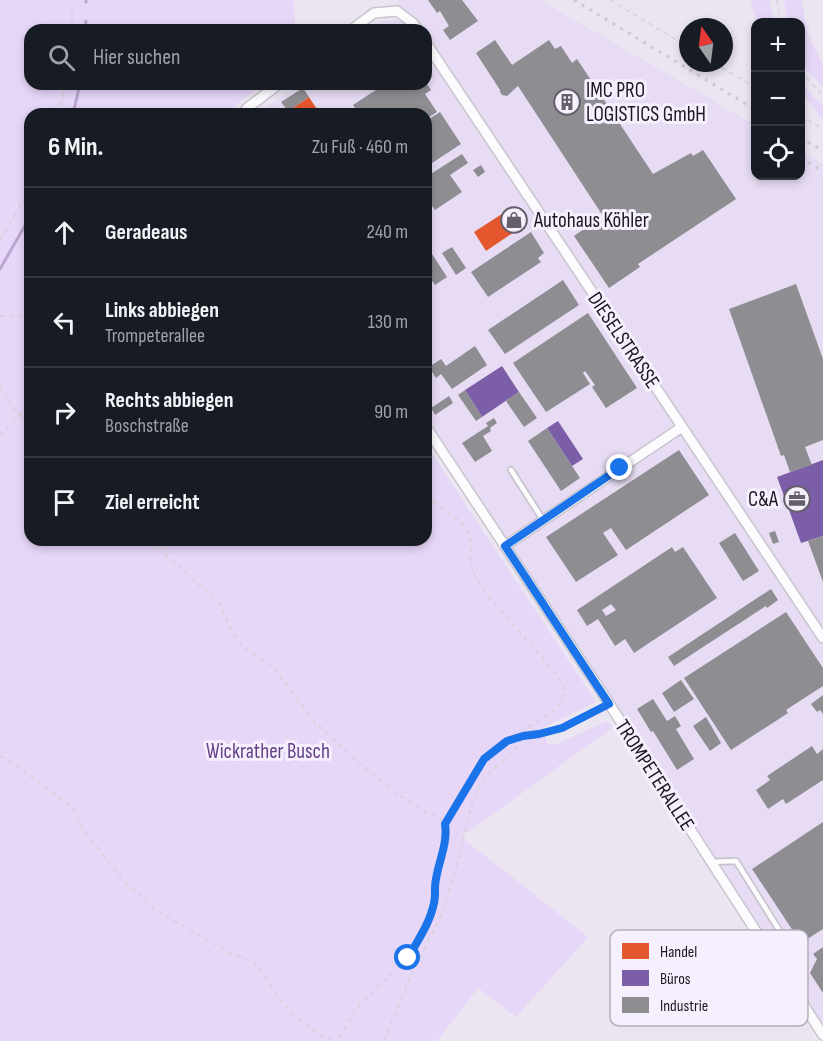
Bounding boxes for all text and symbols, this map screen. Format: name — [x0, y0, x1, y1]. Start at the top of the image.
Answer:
north arrow — [679, 18, 733, 72]
map controls — [751, 18, 805, 180]
button: + — [751, 18, 805, 72]
search box — [24, 24, 432, 90]
icon: search — [45, 41, 78, 74]
text: Hier suchen — [93, 44, 181, 71]
button: − — [751, 72, 805, 126]
place label: IMC PRO LOGISTICS GmbH — [586, 78, 706, 127]
building icon: IMC PRO LOGISTICS GmbH — [552, 87, 582, 117]
button: locate — [751, 126, 805, 180]
text: 6 Min. — [48, 132, 104, 163]
text: Zu Fuß · 460 m — [312, 135, 408, 159]
shop icon: Autohaus Köhler — [499, 205, 529, 235]
place label: Autohaus Köhler — [533, 208, 649, 233]
icon: ahead — [48, 216, 81, 249]
text: Geradeaus — [105, 219, 188, 246]
text: 240 m — [367, 220, 408, 244]
street label: DIESELSTRASSE — [582, 287, 665, 393]
text: Links abbiegen — [105, 297, 219, 324]
icon: left — [48, 306, 81, 339]
text: 130 m — [368, 310, 408, 334]
text: Trompeterallee — [105, 324, 205, 348]
text: Rechts abbiegen — [105, 387, 234, 414]
icon: right — [48, 396, 81, 429]
text: 90 m — [374, 400, 408, 424]
text: Boschstraße — [105, 414, 189, 438]
route end — [606, 454, 632, 480]
office icon: C&A — [782, 484, 812, 514]
icon: arrive — [48, 486, 81, 519]
place label: C&A — [748, 487, 779, 512]
text: Ziel erreicht — [105, 489, 200, 516]
street label: TROMPETERALLEE — [610, 715, 700, 835]
park label: Wickrather Busch — [206, 739, 330, 764]
legend — [610, 930, 808, 1026]
text: Handel — [660, 943, 697, 962]
route start — [394, 944, 420, 970]
text: Büros — [660, 970, 691, 989]
text: Industrie — [660, 997, 708, 1016]

